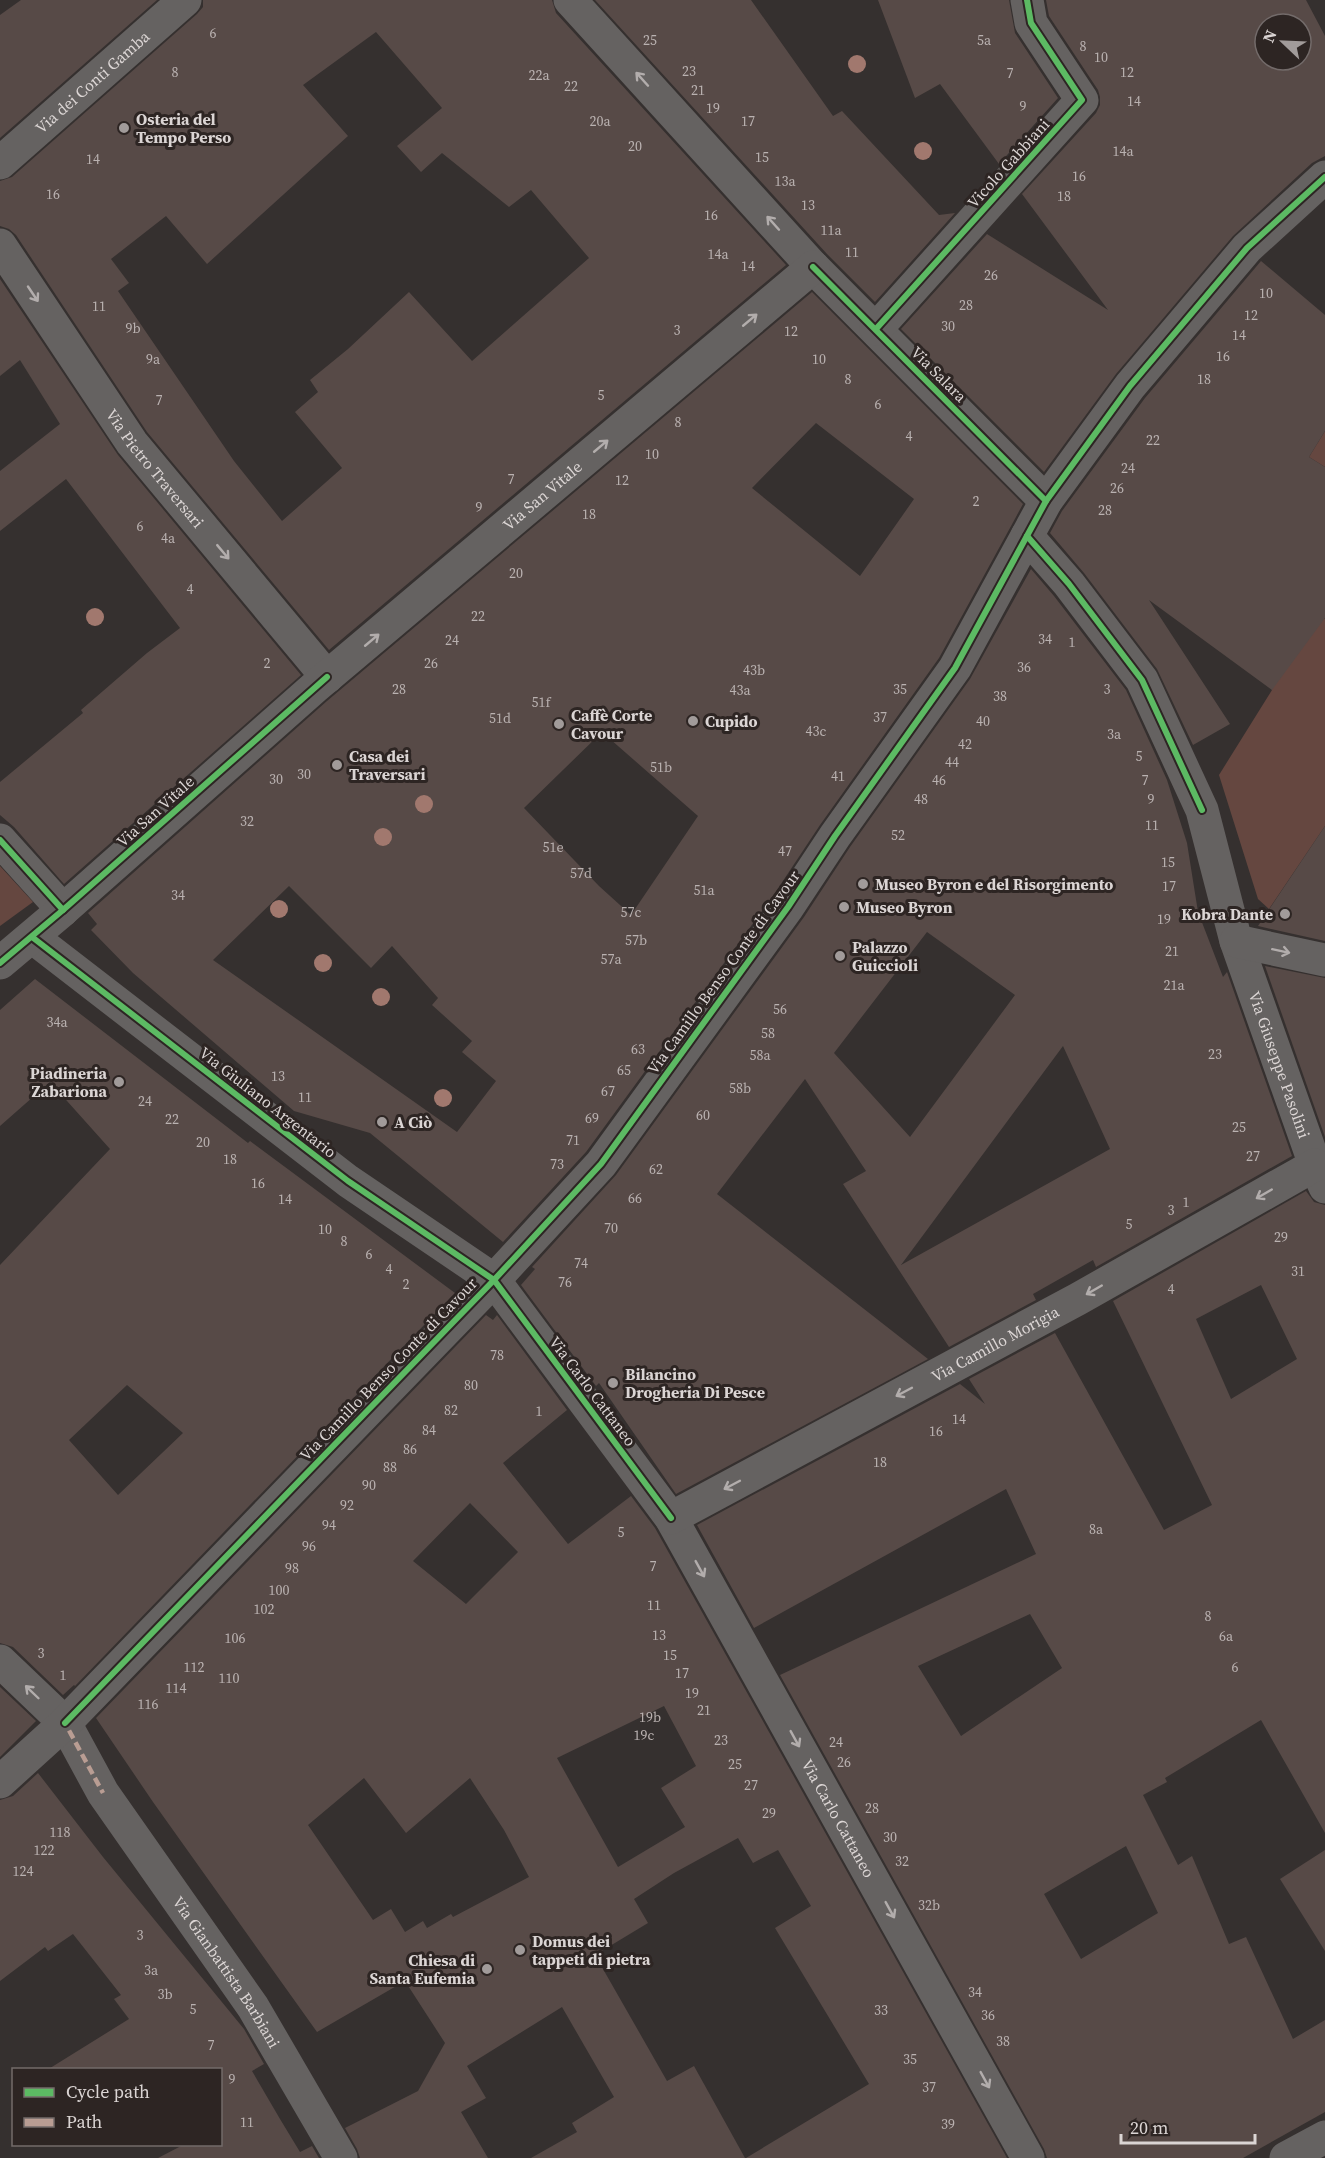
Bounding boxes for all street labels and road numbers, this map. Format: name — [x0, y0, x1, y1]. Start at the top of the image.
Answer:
street label: Via dei Conti Gamba — [30, 25, 155, 138]
street label: Vicolo Gabbiani — [962, 113, 1054, 213]
street label: Via Salara — [906, 341, 972, 407]
street label: Via Pietro Traversari — [101, 404, 209, 533]
street label: Via San Vitale — [498, 456, 587, 535]
street label: Via San Vitale — [111, 770, 199, 852]
street label: Via Camillo Benso Conte di Cavour — [641, 865, 805, 1078]
street label: Via Giuseppe Pasolini — [1244, 988, 1316, 1141]
street label: Via Giuliano Argentario — [195, 1041, 341, 1163]
street label: Via Camillo Benso Conte di Cavour — [294, 1272, 482, 1466]
street label: Via Camillo Morigia — [927, 1300, 1064, 1387]
street label: Via Carlo Cattaneo — [544, 1331, 642, 1451]
street label: Via Carlo Cattaneo — [797, 1755, 880, 1882]
street label: Via Gianbattista Barbiani — [168, 1892, 286, 2052]

